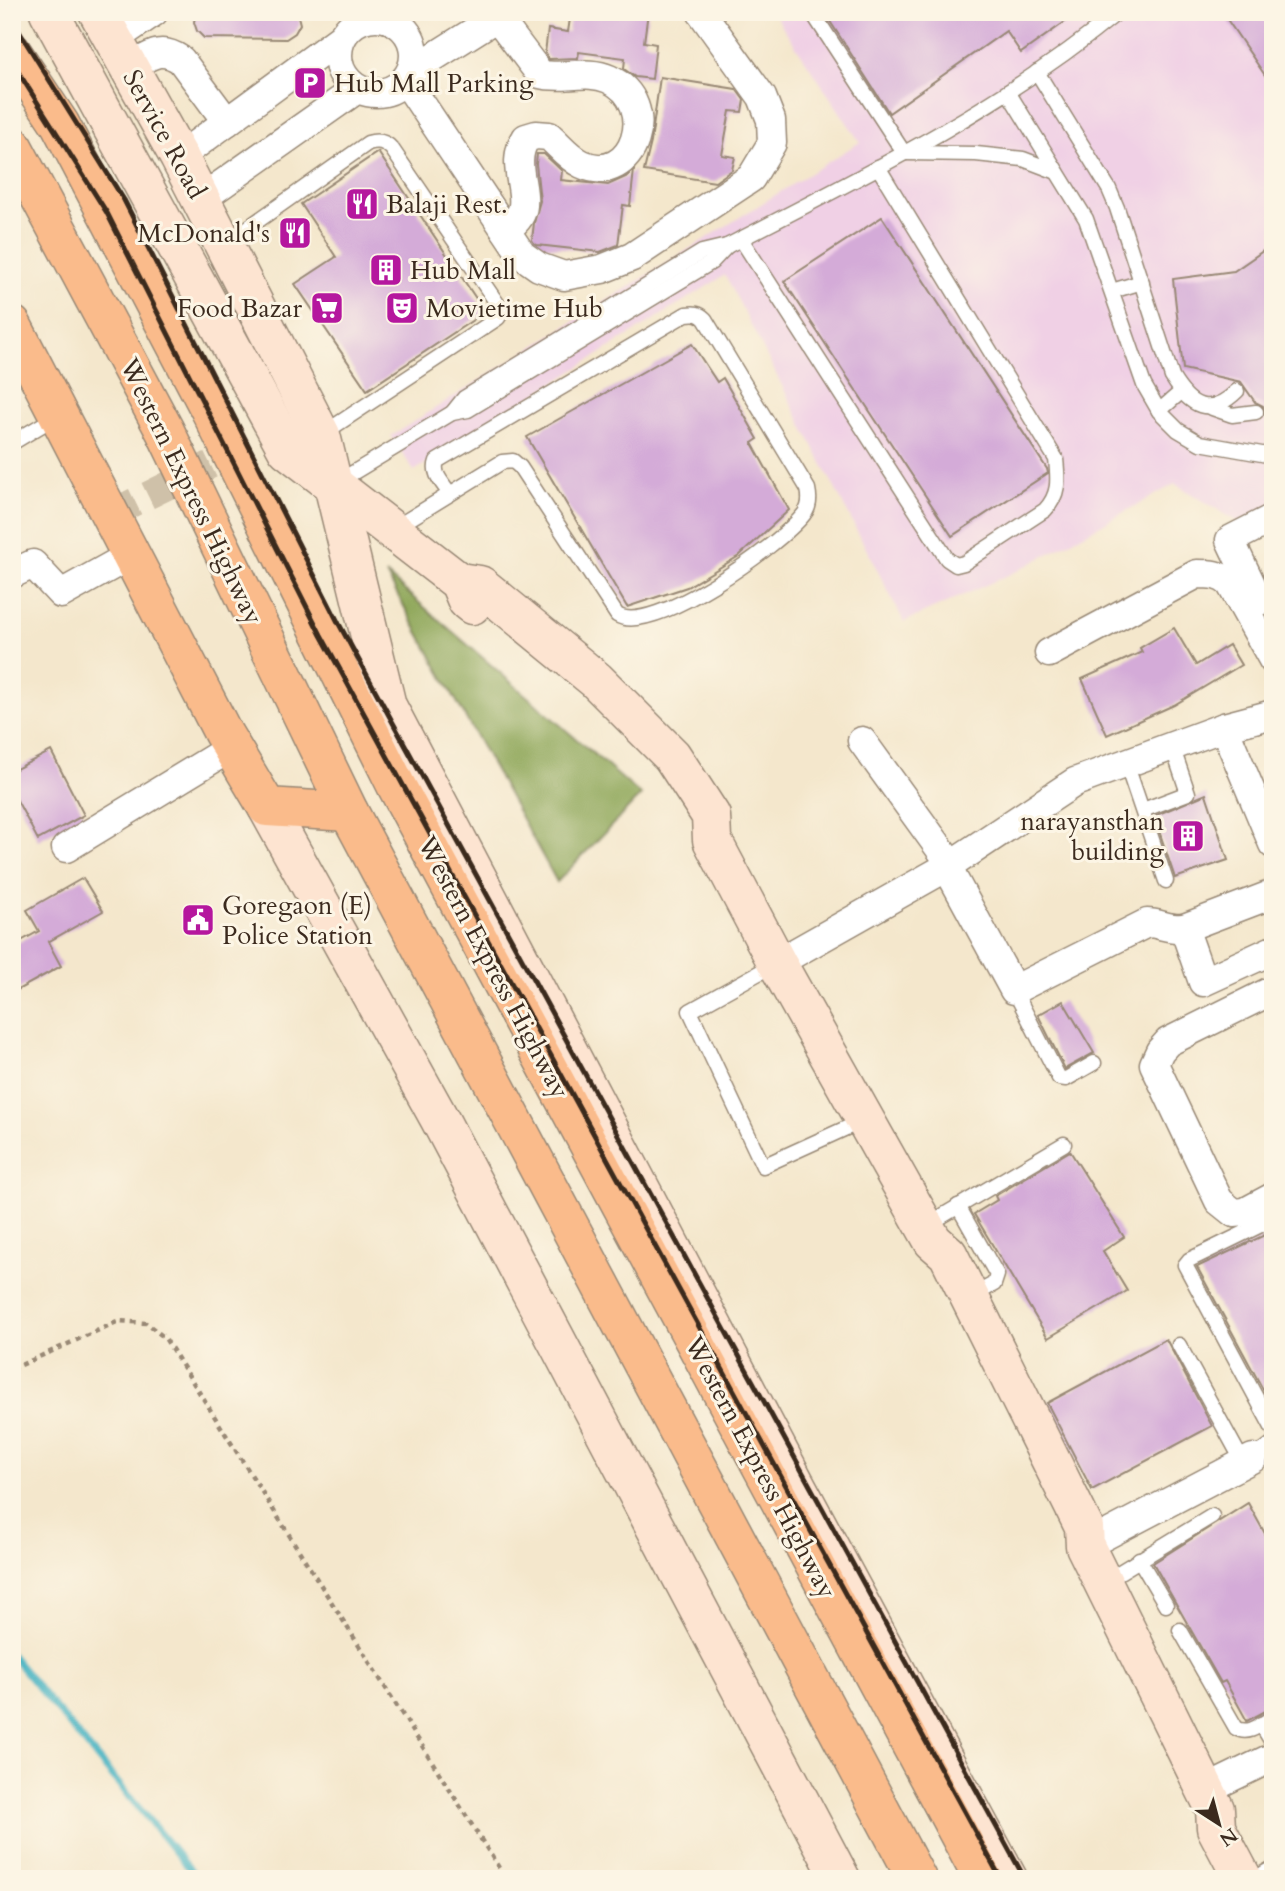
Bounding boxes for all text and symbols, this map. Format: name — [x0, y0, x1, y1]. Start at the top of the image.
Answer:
street label: Service Road — [115, 63, 215, 205]
parking icon: Hub Mall Parking — [291, 64, 329, 102]
place label: Hub Mall Parking — [334, 66, 534, 101]
restaurant icon: Balaji Rest. — [343, 185, 381, 223]
place label: Balaji Rest. — [386, 187, 508, 222]
restaurant icon: McDonald's — [276, 214, 314, 252]
place label: McDonald's — [137, 216, 270, 251]
building icon: Hub Mall — [367, 251, 405, 289]
place label: Hub Mall — [410, 253, 516, 288]
supermarket icon: Food Bazar — [308, 289, 346, 327]
theatre icon: Movietime Hub — [383, 289, 421, 327]
place label: Food Bazar — [177, 291, 303, 326]
place label: Movietime Hub — [426, 291, 603, 326]
street label: Western Express Highway — [111, 351, 272, 631]
place label: narayansthan building — [1020, 804, 1164, 869]
building icon: narayansthan building — [1169, 817, 1207, 855]
street label: Western Express Highway — [409, 829, 578, 1105]
place label: Goregaon (E) Police Station — [222, 888, 373, 953]
public building icon: Goregaon (E) Police Station — [179, 901, 217, 939]
street label: Western Express Highway — [676, 1329, 845, 1605]
north arrow — [1184, 1790, 1254, 1860]
text: N — [1214, 1822, 1243, 1853]

